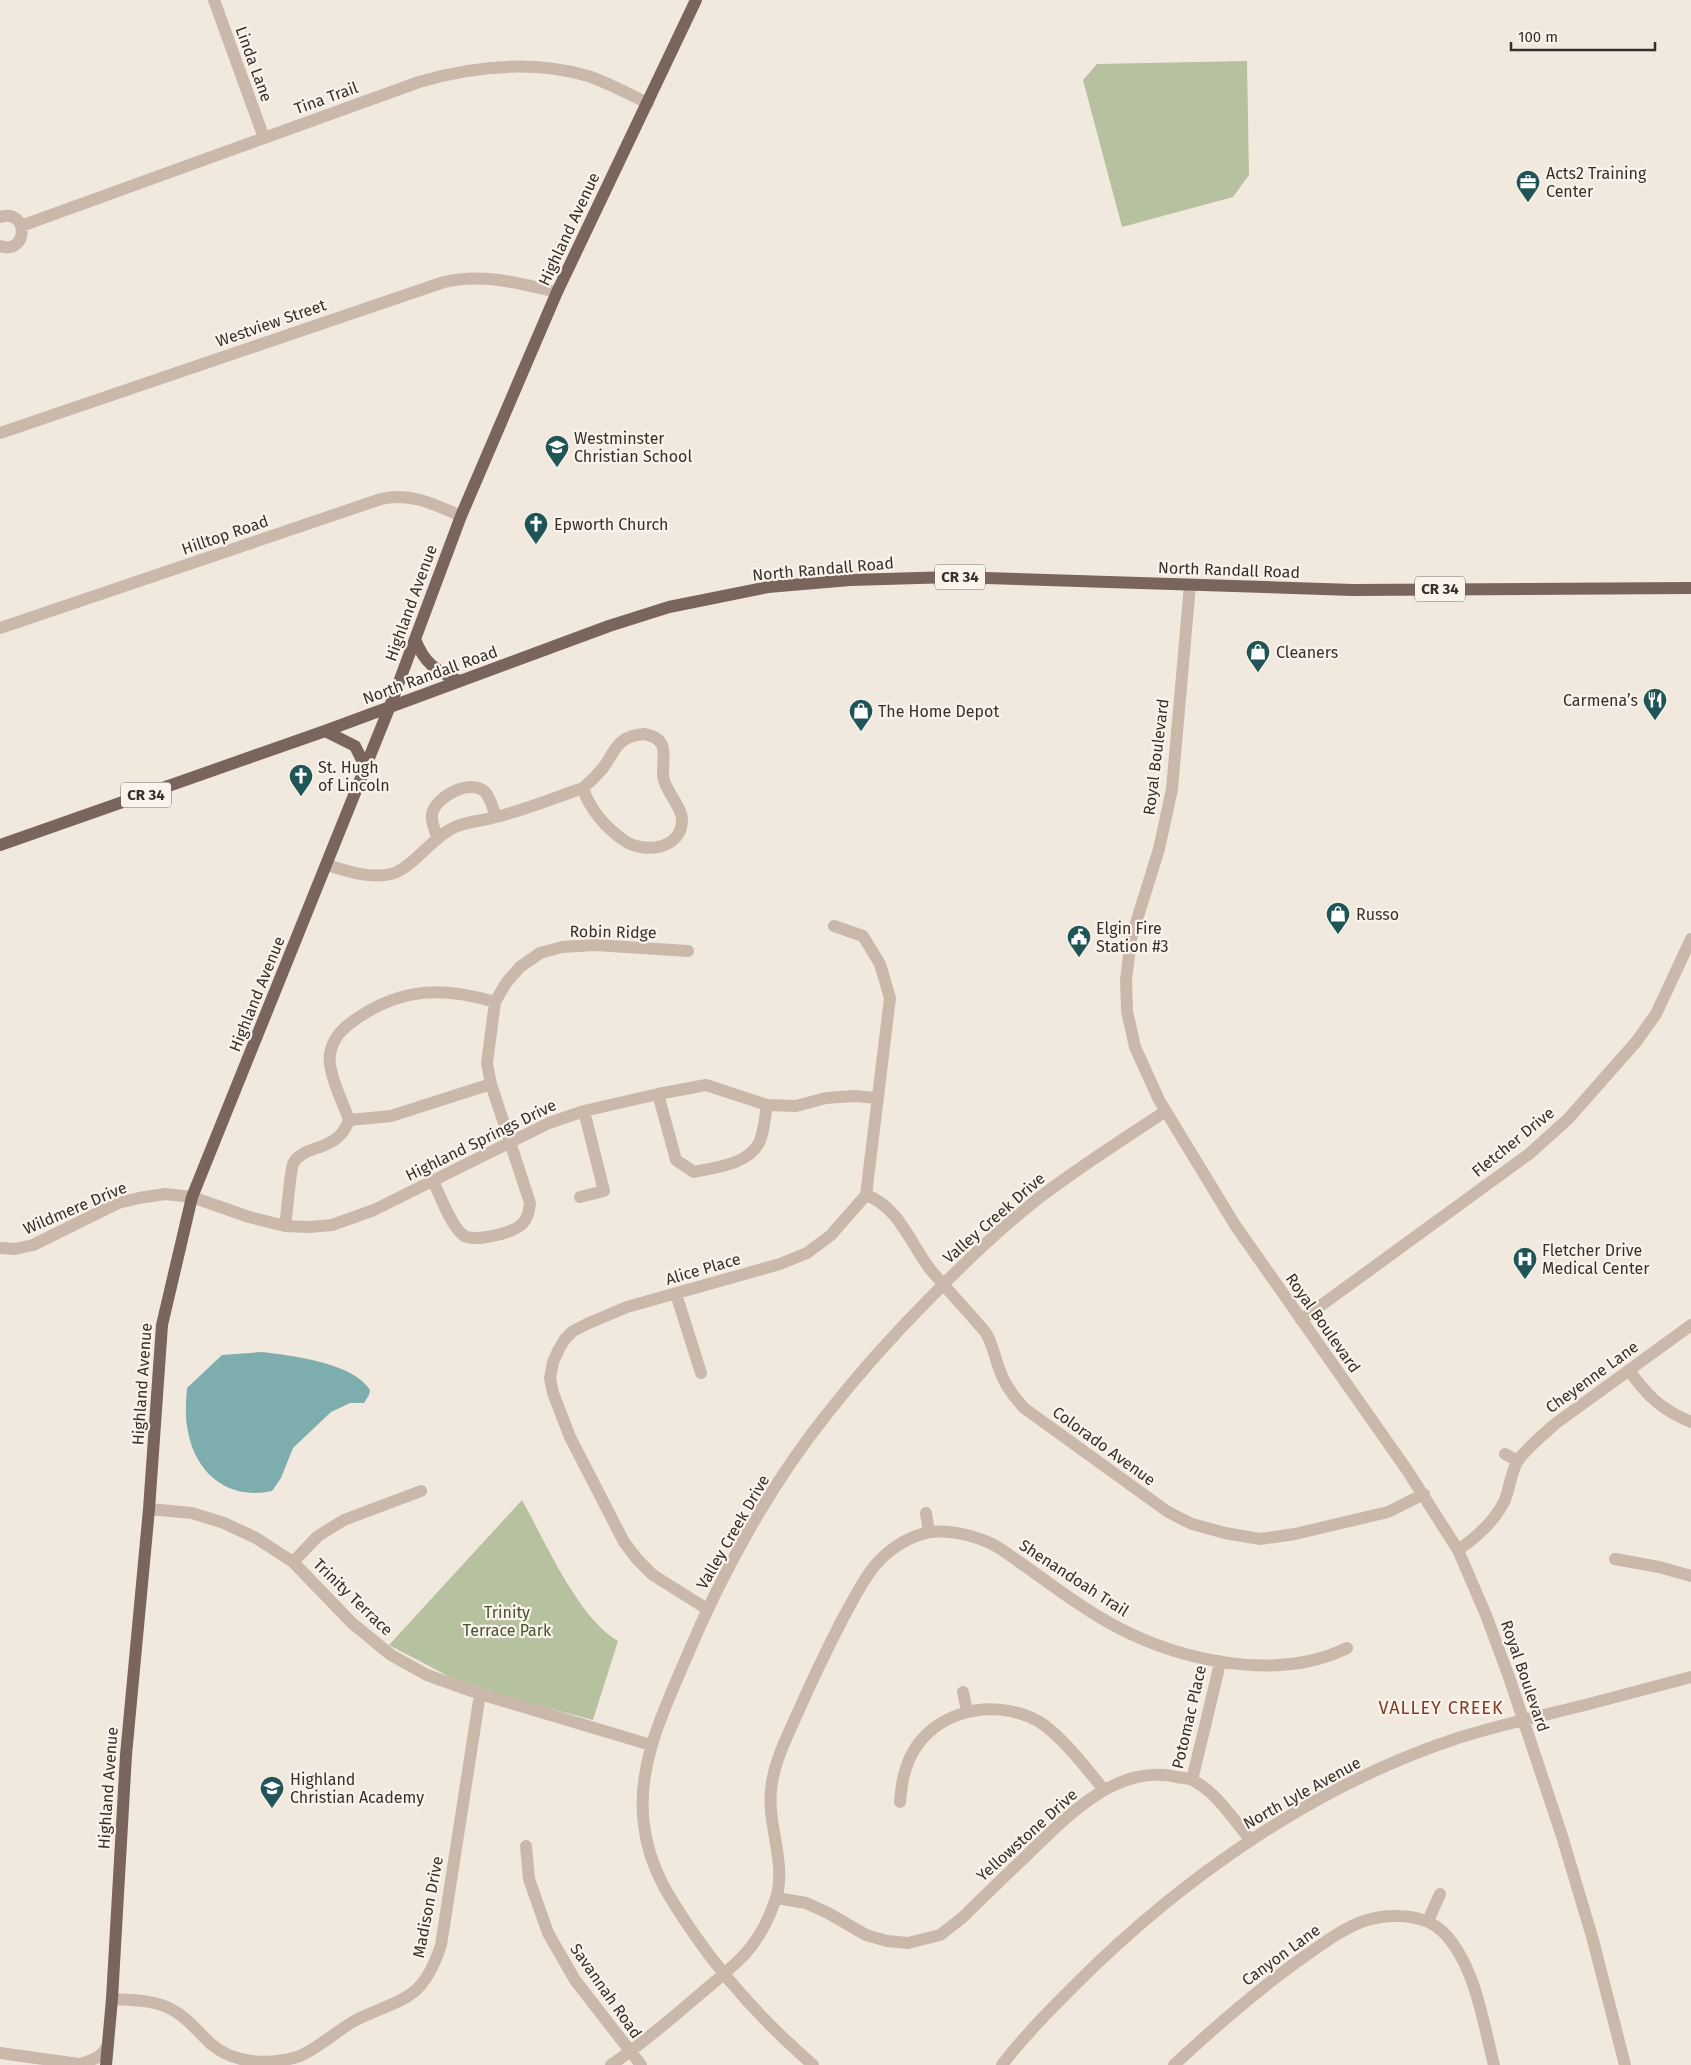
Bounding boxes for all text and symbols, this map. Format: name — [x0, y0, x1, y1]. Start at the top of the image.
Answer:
scale bar — [1511, 20, 1655, 52]
street label: Linda Lane — [232, 24, 276, 104]
text: 100 m — [1518, 28, 1558, 46]
street label: Tina Trail — [292, 78, 361, 118]
place label: Acts2 Training Center — [1546, 164, 1647, 201]
street label: Highland Avenue — [534, 169, 604, 289]
office icon: Acts2 Training Center — [1515, 169, 1541, 203]
street label: Westview Street — [213, 295, 329, 351]
place label: Westminster Christian School — [574, 429, 692, 466]
school or university icon: Westminster Christian School — [544, 434, 570, 468]
street label: Hilltop Road — [179, 511, 271, 559]
church icon: Epworth Church — [523, 511, 549, 545]
place label: Epworth Church — [554, 515, 669, 534]
street label: Highland Avenue — [381, 542, 441, 664]
street label: North Randall Road — [751, 553, 895, 585]
street label: North Randall Road — [1158, 558, 1300, 582]
road number: CR 34 — [935, 564, 985, 590]
road number: CR 34 — [1415, 576, 1465, 602]
shop icon: Cleaners — [1245, 639, 1271, 673]
street label: North Randall Road — [360, 642, 500, 708]
place label: Cleaners — [1276, 643, 1338, 662]
restaurant icon: Carmena’s — [1642, 687, 1668, 721]
place label: Carmena’s — [1563, 691, 1638, 710]
shop icon: The Home Depot — [848, 698, 874, 732]
street label: Royal Boulevard — [1139, 698, 1173, 816]
place label: The Home Depot — [878, 702, 999, 721]
place label: St. Hugh of Lincoln — [318, 758, 390, 795]
church icon: St. Hugh of Lincoln — [288, 763, 314, 797]
road number: CR 34 — [121, 782, 171, 808]
shop icon: Russo — [1325, 901, 1351, 935]
place label: Russo — [1356, 905, 1399, 924]
place label: Elgin Fire Station #3 — [1096, 919, 1168, 956]
street label: Robin Ridge — [569, 922, 657, 942]
public building icon: Elgin Fire Station #3 — [1066, 924, 1092, 958]
street label: Highland Avenue — [225, 934, 289, 1054]
street label: Highland Springs Drive — [403, 1095, 559, 1185]
street label: Fletcher Drive — [1468, 1103, 1558, 1181]
street label: Valley Creek Drive — [939, 1169, 1049, 1267]
street label: Wildmere Drive — [20, 1178, 130, 1238]
place label: Fletcher Drive Medical Center — [1542, 1241, 1650, 1278]
hospital icon: Fletcher Drive Medical Center — [1512, 1246, 1538, 1280]
street label: Alice Place — [663, 1249, 743, 1289]
street label: Royal Boulevard — [1282, 1270, 1364, 1376]
street label: Highland Avenue — [128, 1322, 156, 1446]
street label: Cheyenne Lane — [1542, 1337, 1642, 1417]
street label: Colorado Avenue — [1049, 1402, 1159, 1490]
street label: Valley Creek Drive — [693, 1472, 773, 1592]
street label: Shenandoah Trail — [1016, 1536, 1133, 1621]
street label: Trinity Terrace — [309, 1554, 397, 1640]
park label: Trinity Terrace Park — [463, 1603, 552, 1640]
street label: Royal Boulevard — [1497, 1618, 1553, 1734]
street label: Potomac Place — [1168, 1663, 1210, 1771]
district label: VALLEY CREEK — [1378, 1697, 1504, 1719]
street label: Highland Avenue — [94, 1726, 122, 1850]
street label: North Lyle Avenue — [1240, 1753, 1364, 1833]
place label: Highland Christian Academy — [290, 1770, 424, 1807]
school or university icon: Highland Christian Academy — [259, 1775, 285, 1809]
street label: Yellowstone Drive — [973, 1785, 1081, 1885]
street label: Madison Drive — [409, 1855, 447, 1959]
street label: Canyon Lane — [1238, 1920, 1324, 1990]
street label: Savannah Road — [566, 1940, 646, 2042]

